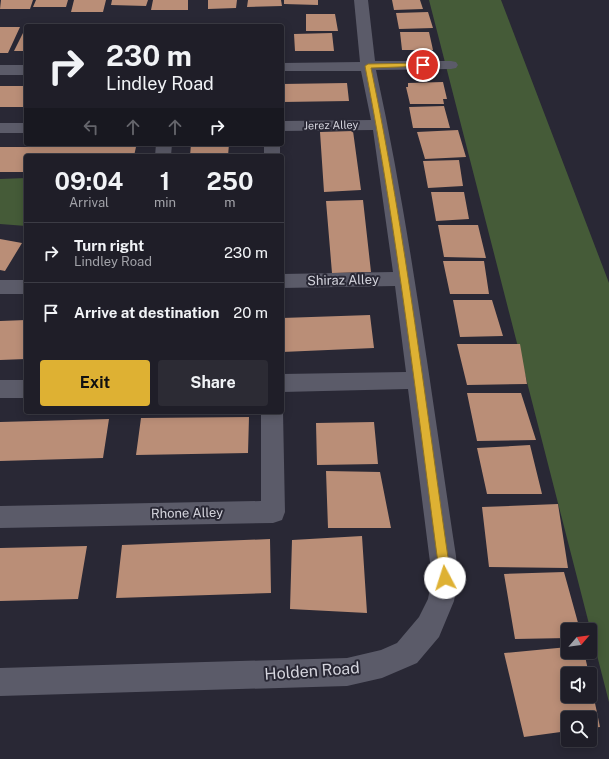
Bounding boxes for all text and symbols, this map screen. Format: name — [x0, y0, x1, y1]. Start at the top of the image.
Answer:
text: 230 m — [106, 39, 192, 72]
icon: right — [40, 40, 92, 92]
pin — [406, 48, 440, 82]
icon: arrive — [412, 54, 434, 76]
text: Lindley Road — [106, 73, 214, 94]
icon: left — [80, 116, 102, 138]
icon: ahead — [122, 116, 144, 138]
icon: ahead — [164, 116, 186, 138]
icon: right — [206, 116, 228, 138]
street label: Jerez Alley — [303, 119, 359, 131]
text: 09:04 — [55, 167, 123, 195]
text: 1 — [160, 167, 170, 195]
text: 250 — [207, 167, 253, 195]
text: Arrival — [69, 195, 109, 210]
text: min — [154, 195, 176, 210]
text: m — [224, 195, 236, 210]
text: Turn right — [74, 237, 144, 254]
icon: right — [40, 242, 62, 264]
text: 230 m — [224, 244, 268, 261]
text: Lindley Road — [74, 254, 152, 269]
street label: Shiraz Alley — [307, 272, 379, 288]
icon: arrive — [40, 302, 62, 324]
text: Arrive at destination — [74, 304, 219, 321]
text: 20 m — [233, 304, 268, 321]
button: Exit — [40, 360, 150, 406]
button: Share — [158, 360, 268, 406]
street label: Rhone Alley — [151, 505, 223, 521]
position arrow — [424, 557, 466, 599]
north arrow — [561, 623, 597, 659]
map controls — [561, 623, 597, 747]
street label: Holden Road — [264, 658, 360, 684]
button: sound — [561, 667, 597, 703]
button: search — [561, 711, 597, 747]

